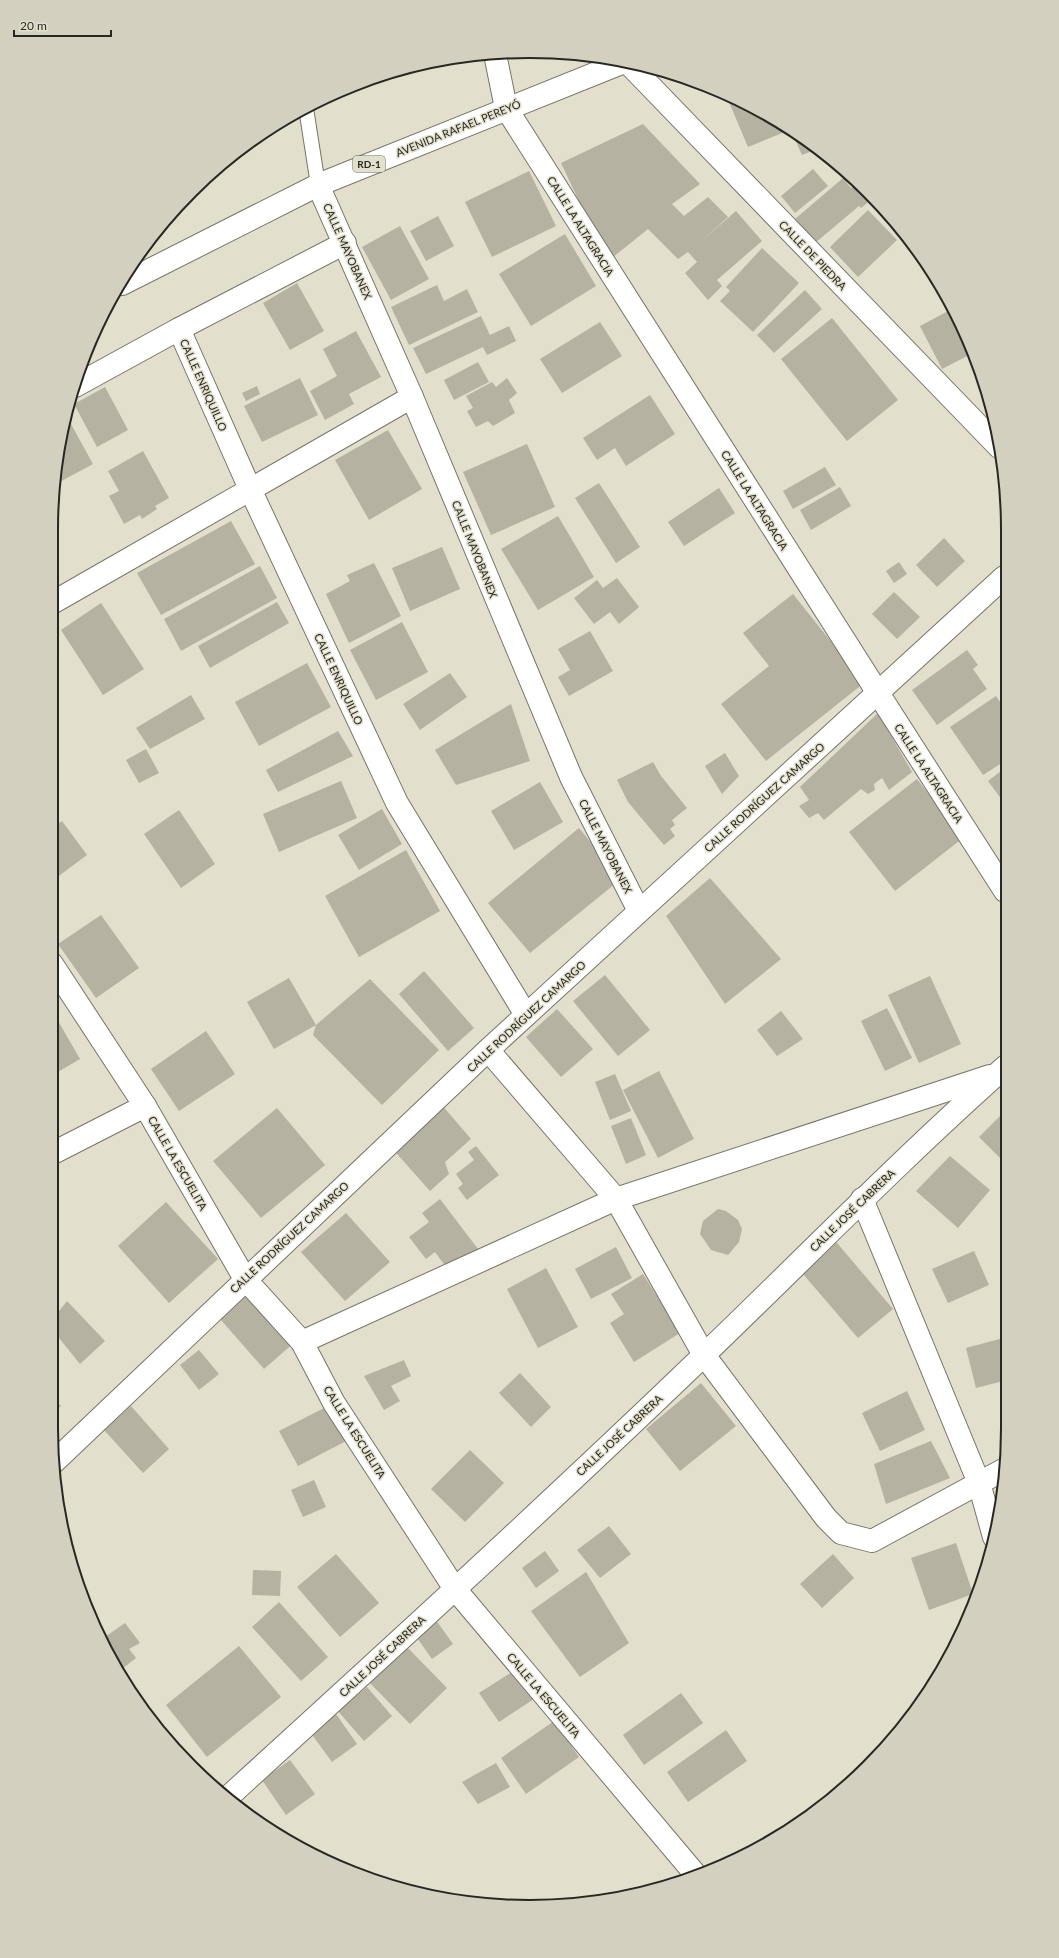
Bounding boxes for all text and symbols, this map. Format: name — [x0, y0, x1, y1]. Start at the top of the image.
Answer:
scale bar — [14, 12, 111, 38]
text: 20 m — [20, 18, 47, 33]
street label: AVENIDA RAFAEL PEREYÓ — [394, 97, 522, 159]
road number: RD-1 — [353, 156, 385, 172]
street label: CALLE LA ALTAGRACIA — [545, 174, 617, 279]
street label: CALLE MAYOBANEX — [321, 201, 375, 302]
street label: CALLE DE PIEDRA — [777, 218, 850, 293]
street label: CALLE ENRIQUILLO — [178, 337, 230, 433]
street label: CALLE LA ALTAGRACIA — [719, 448, 791, 553]
street label: CALLE MAYOBANEX — [450, 498, 501, 600]
street label: CALLE ENRIQUILLO — [312, 631, 366, 727]
street label: CALLE LA ALTAGRACIA — [892, 721, 966, 825]
street label: CALLE RODRÍGUEZ CAMARGO — [701, 739, 827, 854]
street label: CALLE MAYOBANEX — [577, 797, 636, 896]
street label: CALLE RODRÍGUEZ CAMARGO — [464, 957, 588, 1074]
street label: CALLE LA ESCUELITA — [146, 1113, 211, 1213]
street label: CALLE JOSÉ CABRERA — [807, 1166, 898, 1254]
street label: CALLE RODRÍGUEZ CAMARGO — [227, 1178, 351, 1295]
street label: CALLE LA ESCUELITA — [321, 1383, 389, 1481]
street label: CALLE JOSÉ CABRERA — [573, 1391, 665, 1478]
street label: CALLE JOSÉ CABRERA — [336, 1612, 428, 1699]
street label: CALLE LA ESCUELITA — [505, 1650, 584, 1741]

